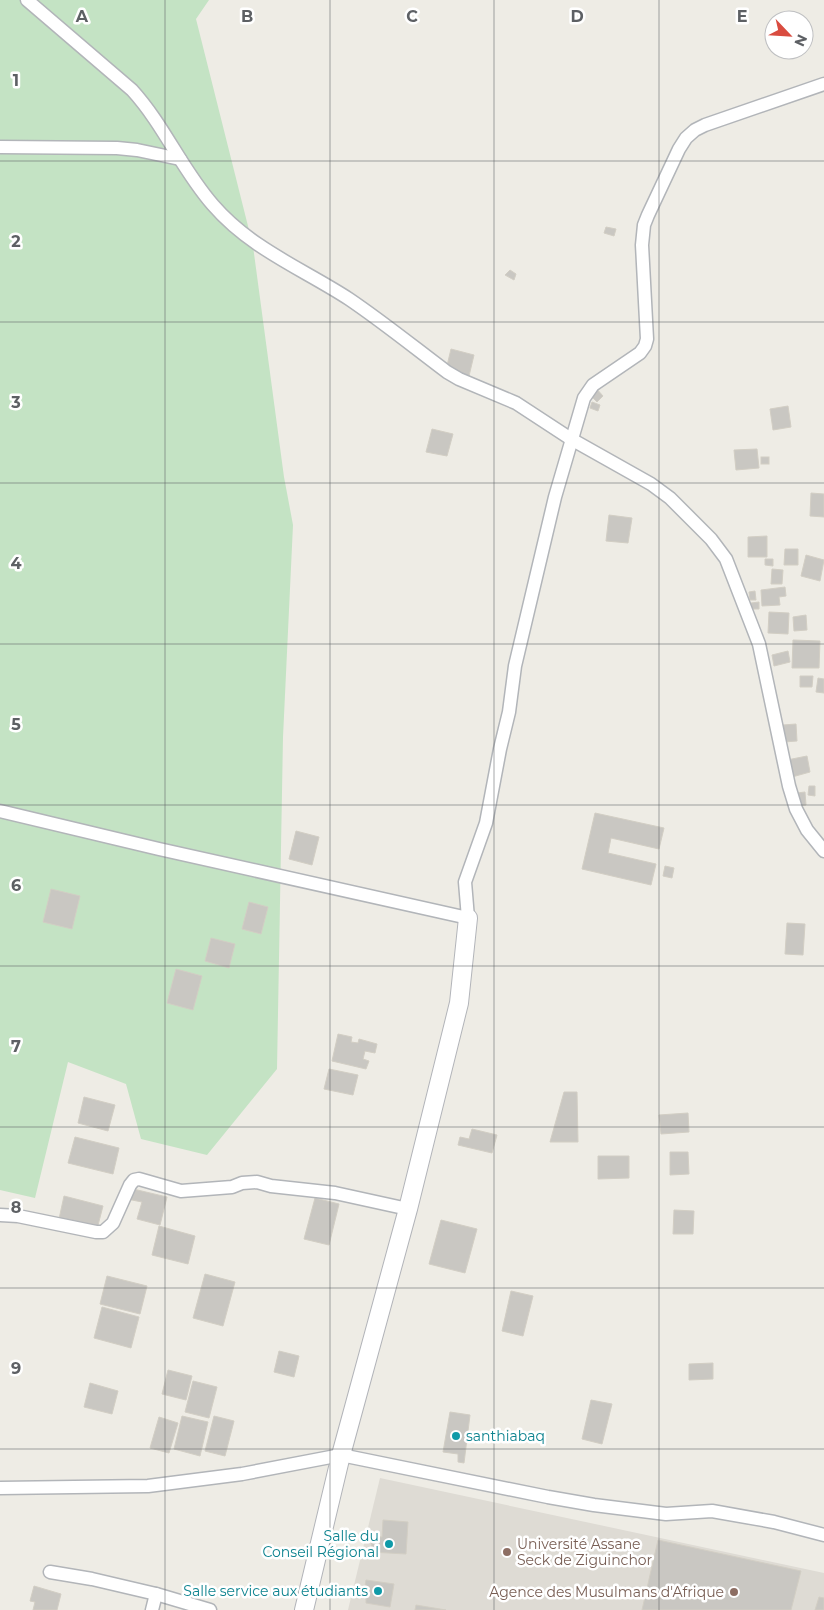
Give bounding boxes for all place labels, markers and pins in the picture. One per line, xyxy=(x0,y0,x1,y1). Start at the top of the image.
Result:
place label: santhiabaq xyxy=(466,1427,545,1445)
marker: santhiabaq xyxy=(450,1430,462,1442)
place label: Salle du Conseil Régional xyxy=(262,1527,379,1561)
place label: Université Assane Seck de Ziguinchor xyxy=(517,1535,653,1569)
marker: Salle du Conseil Régional xyxy=(383,1538,395,1550)
marker: Université Assane Seck de Ziguinchor xyxy=(501,1546,513,1558)
place label: Salle service aux étudiants xyxy=(183,1582,368,1600)
place label: Agence des Musulmans d'Afrique xyxy=(489,1583,724,1601)
marker: Salle service aux étudiants xyxy=(372,1585,384,1597)
marker: Agence des Musulmans d'Afrique xyxy=(728,1586,740,1598)

